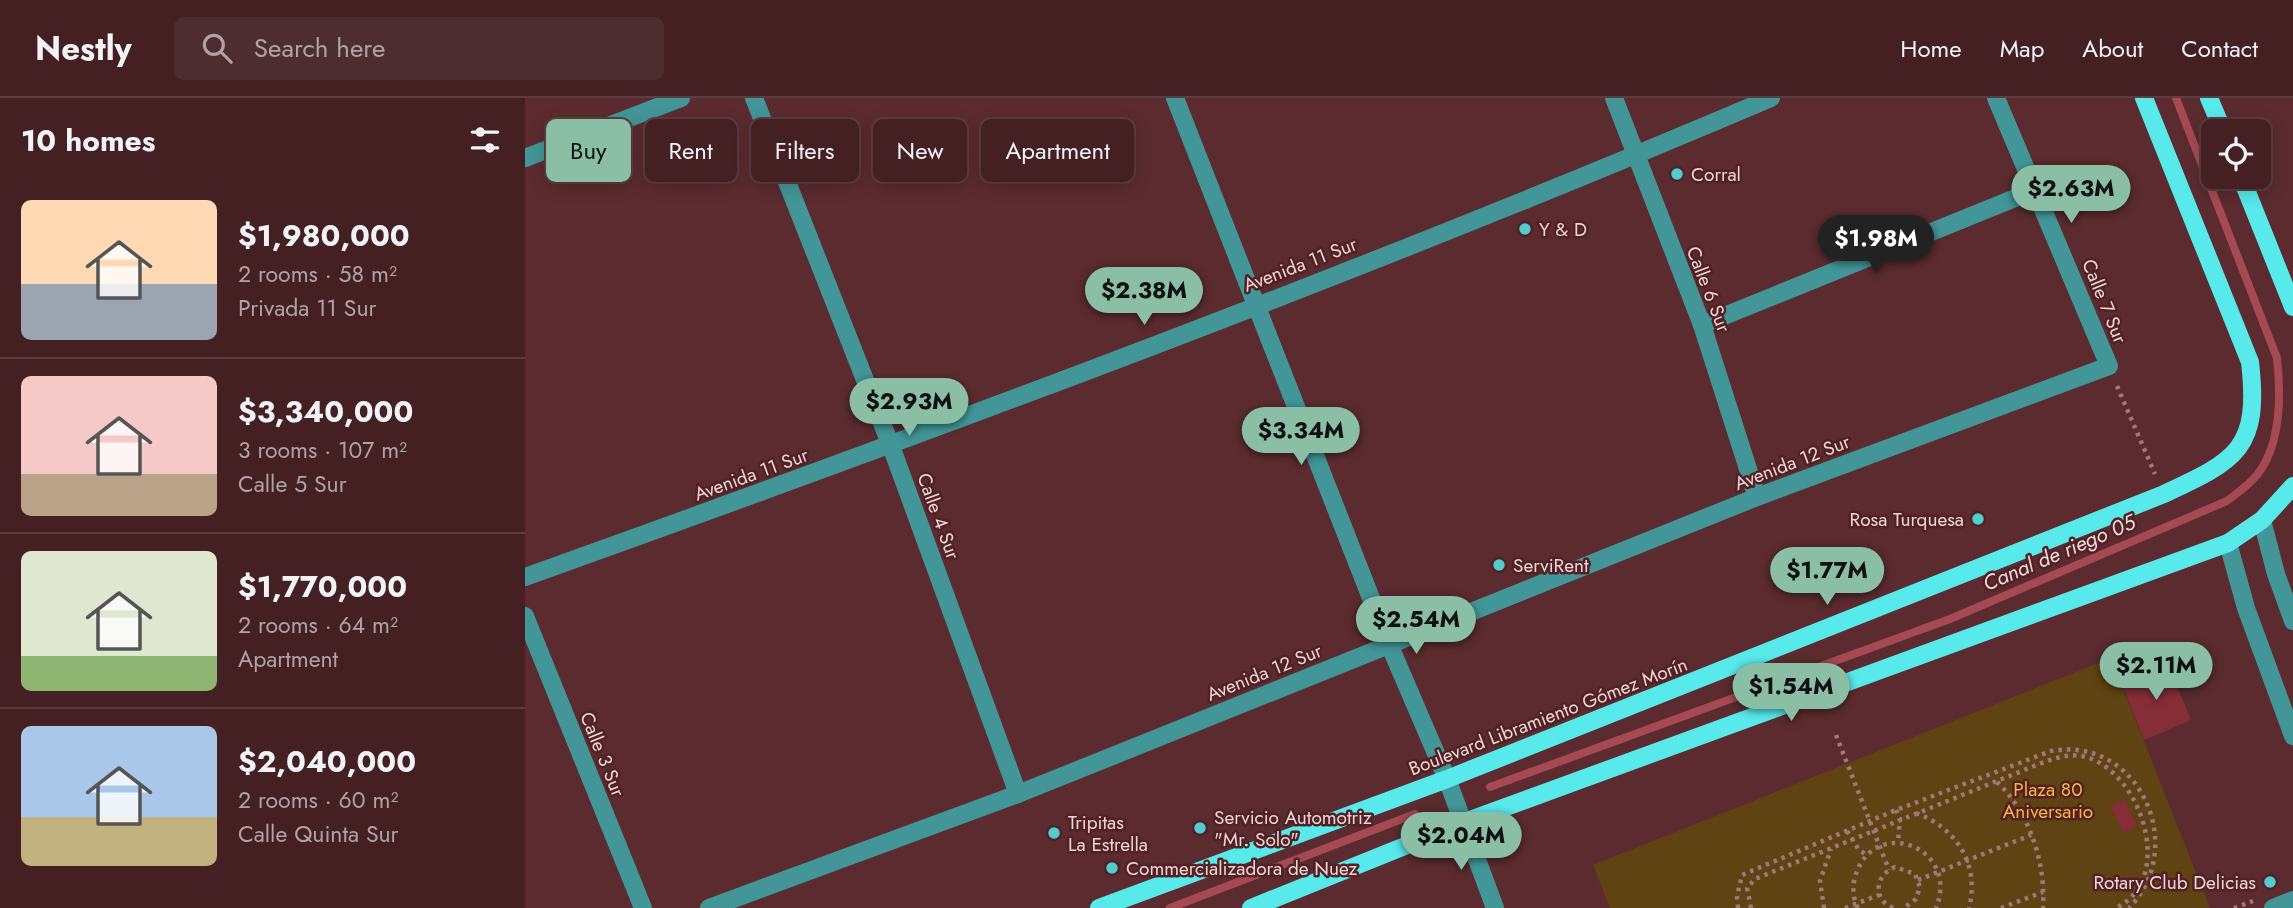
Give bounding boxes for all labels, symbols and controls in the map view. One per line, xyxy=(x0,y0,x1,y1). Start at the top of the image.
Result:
search box xyxy=(174,17,664,80)
text: Nestly xyxy=(35,25,132,72)
icon: search xyxy=(198,29,236,67)
text: Search here xyxy=(254,29,385,67)
text: Home xyxy=(1900,31,1962,66)
text: Map xyxy=(2000,31,2044,66)
text: About xyxy=(2082,31,2143,66)
text: Contact xyxy=(2181,31,2258,66)
text: 10 homes xyxy=(21,119,155,162)
chip: Buy xyxy=(546,119,631,182)
chip: Rent xyxy=(645,119,737,182)
chip: Filters xyxy=(751,119,859,182)
chip: New xyxy=(873,119,967,182)
chip: Apartment xyxy=(981,119,1134,182)
map controls xyxy=(2201,119,2271,189)
button: locate xyxy=(2201,119,2271,189)
icon: filters xyxy=(466,121,504,159)
place label: Corral xyxy=(1691,161,1741,188)
marker: Corral xyxy=(1669,166,1685,182)
pin: $2.63M xyxy=(2014,166,2128,225)
text: $2.63M xyxy=(2028,171,2114,205)
text: $1,980,000 xyxy=(238,214,410,257)
place label: Y & D xyxy=(1539,216,1587,243)
pin: $1.98M xyxy=(1819,216,1933,275)
marker: Y & D xyxy=(1517,221,1533,237)
text: $1.98M xyxy=(1834,221,1918,255)
icon: home xyxy=(77,228,161,312)
street label: Avenida 11 Sur xyxy=(1239,230,1361,299)
street label: Calle 6 Sur xyxy=(1680,242,1737,336)
street label: Calle 7 Sur xyxy=(2075,255,2134,348)
text: 2 rooms · 58 m² xyxy=(238,257,397,291)
pin: $2.38M xyxy=(1087,268,1201,327)
text: $2.38M xyxy=(1101,273,1187,307)
text: Privada 11 Sur xyxy=(238,291,376,325)
pin: $2.93M xyxy=(852,378,966,438)
text: $2.93M xyxy=(866,384,952,418)
text: $3,340,000 xyxy=(238,390,413,433)
icon: home xyxy=(77,404,161,488)
pin: $3.34M xyxy=(1244,408,1358,467)
text: $3.34M xyxy=(1258,413,1344,447)
street label: Avenida 12 Sur xyxy=(1730,428,1854,497)
text: 3 rooms · 107 m² xyxy=(238,433,407,467)
street label: Avenida 11 Sur xyxy=(690,441,812,508)
text: Calle 5 Sur xyxy=(238,467,347,501)
street label: Calle 4 Sur xyxy=(910,469,967,564)
place label: Rosa Turquesa xyxy=(1850,506,1964,533)
water label: Canal de riego 05 xyxy=(1978,507,2141,599)
marker: Rosa Turquesa xyxy=(1970,511,1986,527)
pin: $1.77M xyxy=(1770,547,1884,607)
place label: ServiRent xyxy=(1513,552,1589,579)
text: $1.77M xyxy=(1786,553,1868,587)
marker: ServiRent xyxy=(1491,557,1507,573)
text: $1,770,000 xyxy=(238,565,407,608)
icon: home xyxy=(77,579,161,663)
pin: $2.54M xyxy=(1359,596,1473,656)
text: $2.54M xyxy=(1372,602,1460,636)
text: 2 rooms · 64 m² xyxy=(238,608,398,642)
street label: Avenida 12 Sur xyxy=(1203,637,1326,708)
text: Apartment xyxy=(238,642,338,676)
pin: $2.11M xyxy=(2099,642,2213,702)
text: $2.11M xyxy=(2116,648,2196,682)
street label: Boulevard Libramiento Gómez Morín xyxy=(1405,651,1691,782)
pin: $1.54M xyxy=(1734,664,1848,723)
text: $1.54M xyxy=(1749,669,1833,703)
street label: Calle 3 Sur xyxy=(573,708,632,801)
text: $2,040,000 xyxy=(238,740,416,783)
icon: home xyxy=(77,754,161,838)
park label: Plaza 80 Aniversario xyxy=(2003,776,2093,825)
text: 2 rooms · 60 m² xyxy=(238,783,398,817)
place label: Servicio Automotriz "Mr. Solo" xyxy=(1214,804,1372,853)
place label: Tripitas La Estrella xyxy=(1068,809,1148,858)
pin: $2.04M xyxy=(1404,812,1518,872)
text: Calle Quinta Sur xyxy=(238,817,399,851)
text: $2.04M xyxy=(1417,818,1505,852)
marker: Servicio Automotriz "Mr. Solo" xyxy=(1192,820,1208,836)
marker: Tripitas La Estrella xyxy=(1046,825,1062,841)
place label: Commercializadora de Nuez xyxy=(1126,855,1357,882)
marker: Commercializadora de Nuez xyxy=(1104,860,1120,876)
place label: Rotary Club Delicias xyxy=(2093,869,2256,896)
marker: Rotary Club Delicias xyxy=(2262,874,2278,890)

